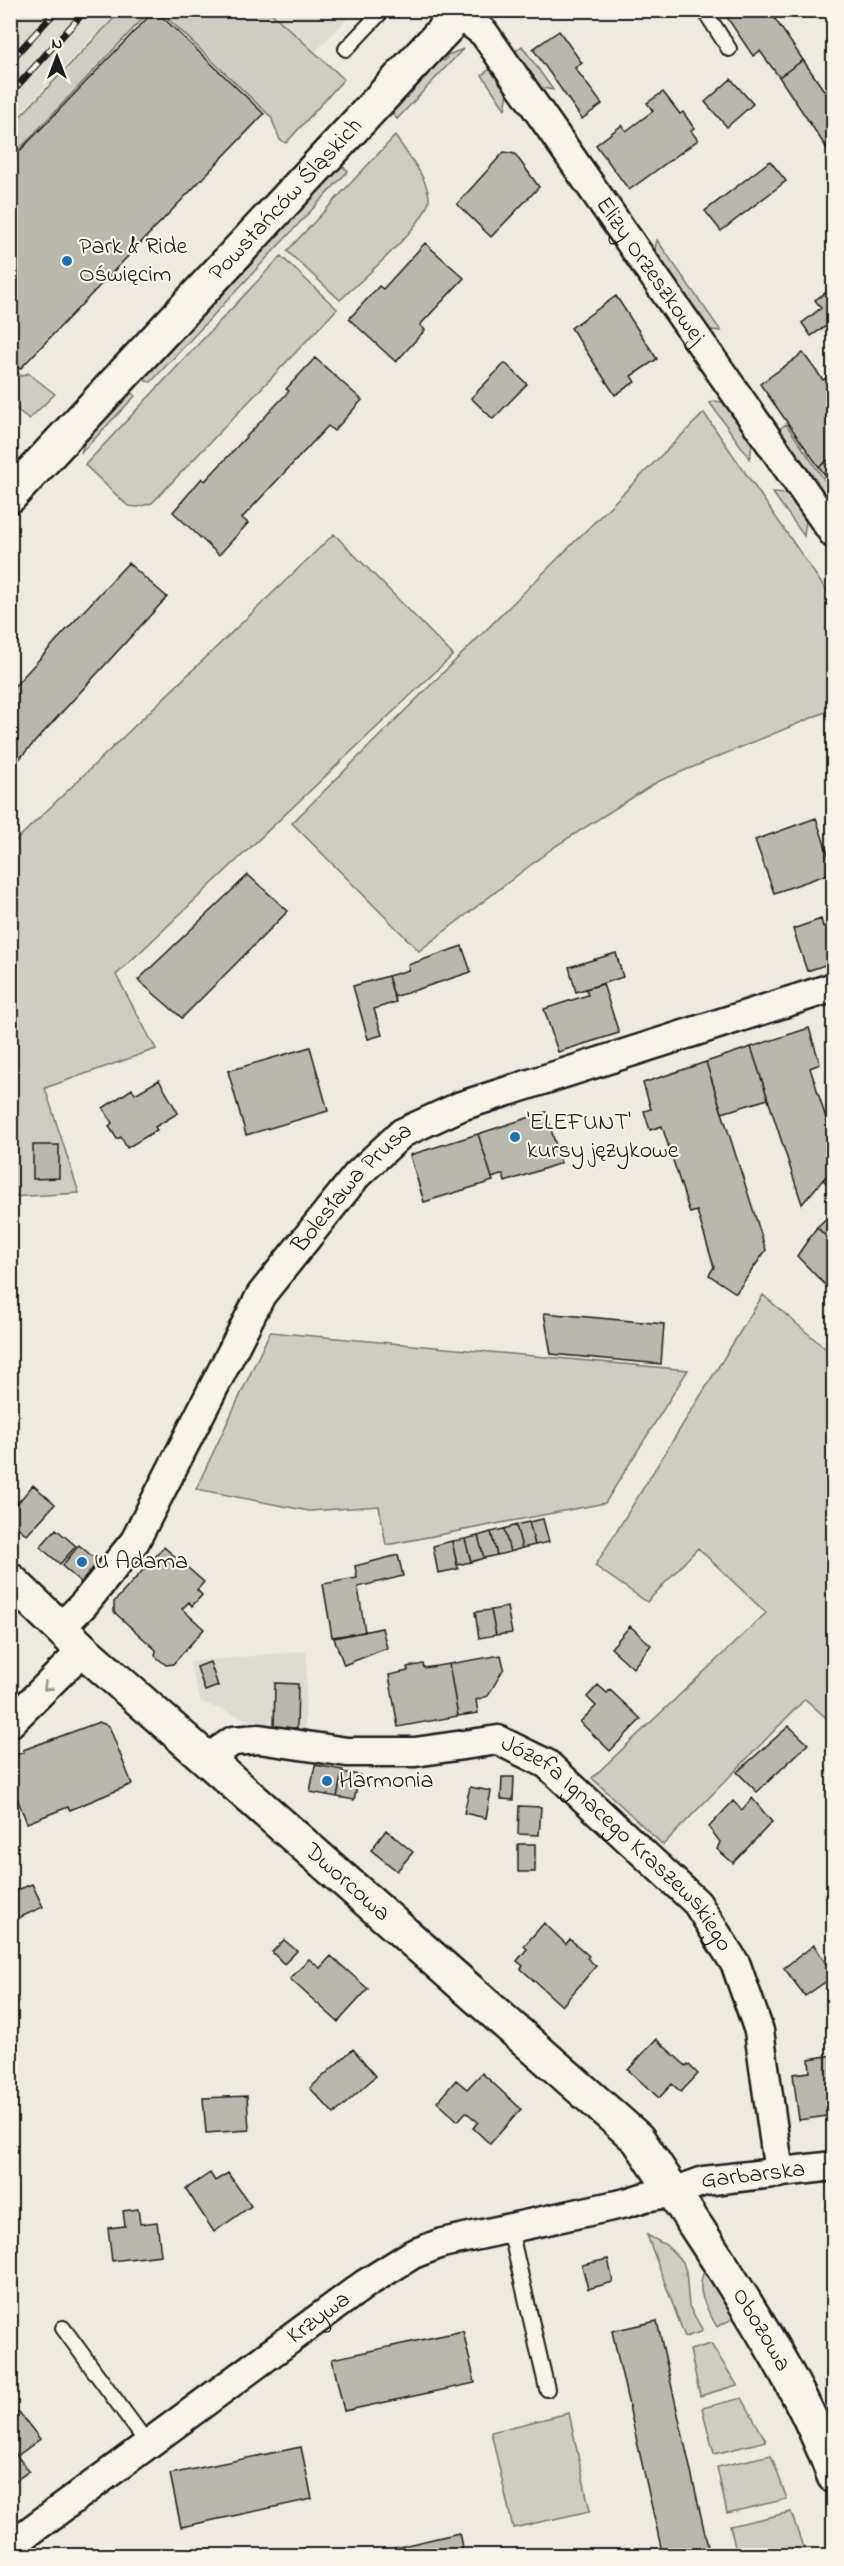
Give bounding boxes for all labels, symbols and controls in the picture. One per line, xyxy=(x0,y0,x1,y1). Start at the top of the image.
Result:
north arrow xyxy=(27,27,87,87)
text: N xyxy=(52,32,63,56)
street label: Powstańców Śląskich xyxy=(201,110,371,289)
street label: Elizy Orzeszkowej xyxy=(586,190,715,353)
place label: Park & Ride Oświęcim xyxy=(79,230,187,293)
marker: Park & Ride Oświęcim xyxy=(60,254,74,268)
place label: 'ELEFUNT' kursy językowe xyxy=(527,1106,679,1170)
street label: Bolesława Prusa xyxy=(283,1113,418,1262)
marker: 'ELEFUNT' kursy językowe xyxy=(508,1130,522,1144)
place label: U Adama xyxy=(94,1545,188,1580)
marker: U Adama xyxy=(75,1555,89,1569)
one-way arrow xyxy=(43,1680,54,1690)
street label: Józefa Ignacego Kraszewskiego xyxy=(495,1726,741,1959)
place label: Harmonia xyxy=(339,1764,434,1799)
marker: Harmonia xyxy=(320,1774,334,1788)
street label: Dworcowa xyxy=(295,1834,398,1930)
street label: Garbarska xyxy=(699,2152,807,2199)
street label: Obozowa xyxy=(723,2281,800,2378)
street label: Krzywa xyxy=(280,2283,358,2353)

